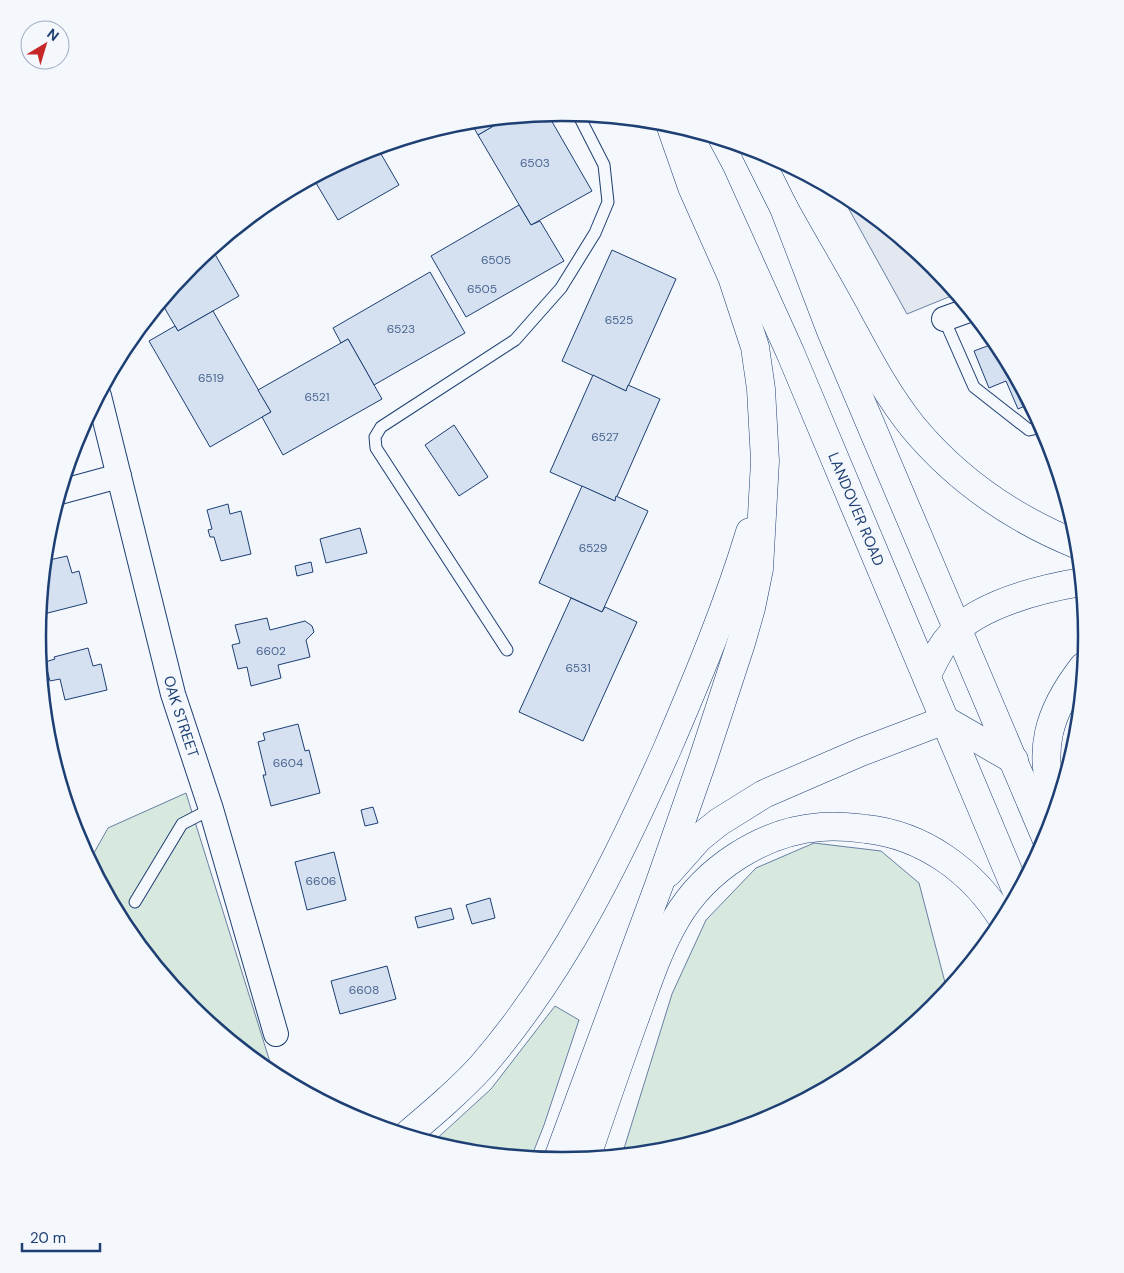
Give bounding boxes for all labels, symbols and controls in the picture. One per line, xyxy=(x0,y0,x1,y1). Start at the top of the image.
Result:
north arrow xyxy=(20,20,70,70)
text: N xyxy=(43,25,63,45)
house number: 6503 xyxy=(520,155,550,171)
house number: 6505 xyxy=(481,252,511,268)
house number: 6505 xyxy=(467,281,497,297)
house number: 6525 xyxy=(605,312,633,328)
house number: 6523 xyxy=(387,321,415,337)
house number: 6519 xyxy=(198,370,224,386)
house number: 6521 xyxy=(304,389,330,405)
house number: 6527 xyxy=(591,429,619,445)
street label: LANDOVER ROAD xyxy=(823,449,889,569)
house number: 6529 xyxy=(579,540,607,556)
house number: 6602 xyxy=(256,643,286,659)
house number: 6531 xyxy=(565,660,591,676)
street label: OAK STREET xyxy=(159,674,203,760)
house number: 6604 xyxy=(273,755,303,771)
house number: 6606 xyxy=(306,873,336,889)
house number: 6608 xyxy=(349,982,379,998)
scale bar xyxy=(22,1220,100,1252)
text: 20 m xyxy=(30,1228,66,1248)

